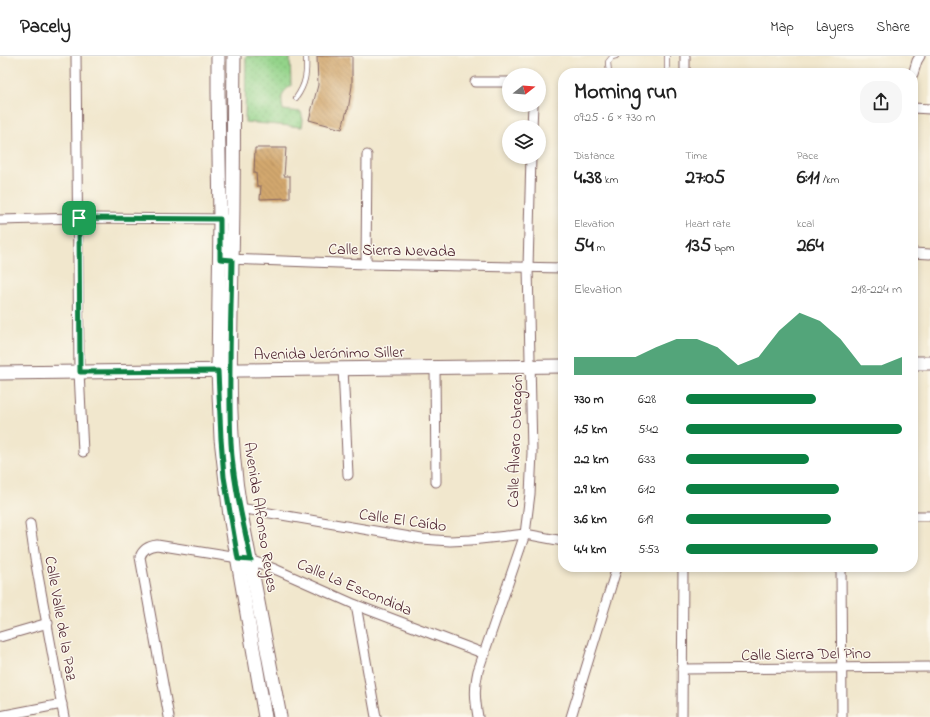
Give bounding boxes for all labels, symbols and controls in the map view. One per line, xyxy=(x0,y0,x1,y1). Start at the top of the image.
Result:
text: Pacely xyxy=(20,14,71,41)
text: Map xyxy=(770,17,794,38)
text: Layers xyxy=(816,17,854,38)
text: Share xyxy=(876,17,910,38)
north arrow xyxy=(502,68,546,112)
map controls xyxy=(502,68,546,164)
text: Morning run xyxy=(574,77,677,109)
button: share xyxy=(860,81,902,123)
text: 09:25 · 6 × 730 m xyxy=(574,108,655,127)
button: layers xyxy=(502,120,546,164)
text: Distance xyxy=(574,148,615,164)
text: Time xyxy=(685,148,707,164)
text: Pace xyxy=(797,148,818,164)
text: 4.38 xyxy=(574,164,602,193)
text: 27:05 xyxy=(685,164,725,193)
text: 6:11 xyxy=(797,164,820,193)
text: km xyxy=(602,172,618,188)
text: /km xyxy=(820,172,839,188)
pin xyxy=(62,201,96,235)
icon: arrive xyxy=(68,207,90,229)
text: Elevation xyxy=(574,216,614,232)
text: Heart rate xyxy=(685,216,730,232)
text: kcal xyxy=(797,216,814,232)
text: 54 xyxy=(574,232,594,261)
text: 135 xyxy=(685,232,711,261)
text: 264 xyxy=(797,232,824,261)
street label: Calle Sierra Nevada xyxy=(328,238,456,264)
text: m xyxy=(594,240,605,256)
text: bpm xyxy=(711,240,734,256)
text: Elevation xyxy=(574,280,622,299)
text: 218–224 m xyxy=(851,280,902,299)
street label: Avenida Jerónimo Siller xyxy=(254,341,405,367)
street label: Calle Álvaro Obregón xyxy=(502,374,530,508)
text: 730 m xyxy=(574,390,604,409)
text: 6:28 xyxy=(638,390,656,409)
text: 1.5 km xyxy=(574,420,607,439)
text: 5:42 xyxy=(638,420,658,439)
street label: Avenida Alfonso Reyes xyxy=(236,440,284,594)
text: 2.2 km xyxy=(574,450,609,469)
text: 6:33 xyxy=(638,450,656,469)
text: 2.9 km xyxy=(574,480,606,499)
text: 6:12 xyxy=(638,480,655,499)
street label: Calle El Caído xyxy=(357,503,448,539)
text: 3.6 km xyxy=(574,510,607,529)
text: 6:19 xyxy=(638,510,653,529)
text: 4.4 km xyxy=(574,540,606,559)
text: 5:53 xyxy=(638,540,659,559)
street label: Calle La Escondida xyxy=(293,553,416,623)
street label: Calle Valle de la Paz xyxy=(37,554,83,683)
street label: Calle Sierra Del Pino xyxy=(741,642,871,668)

